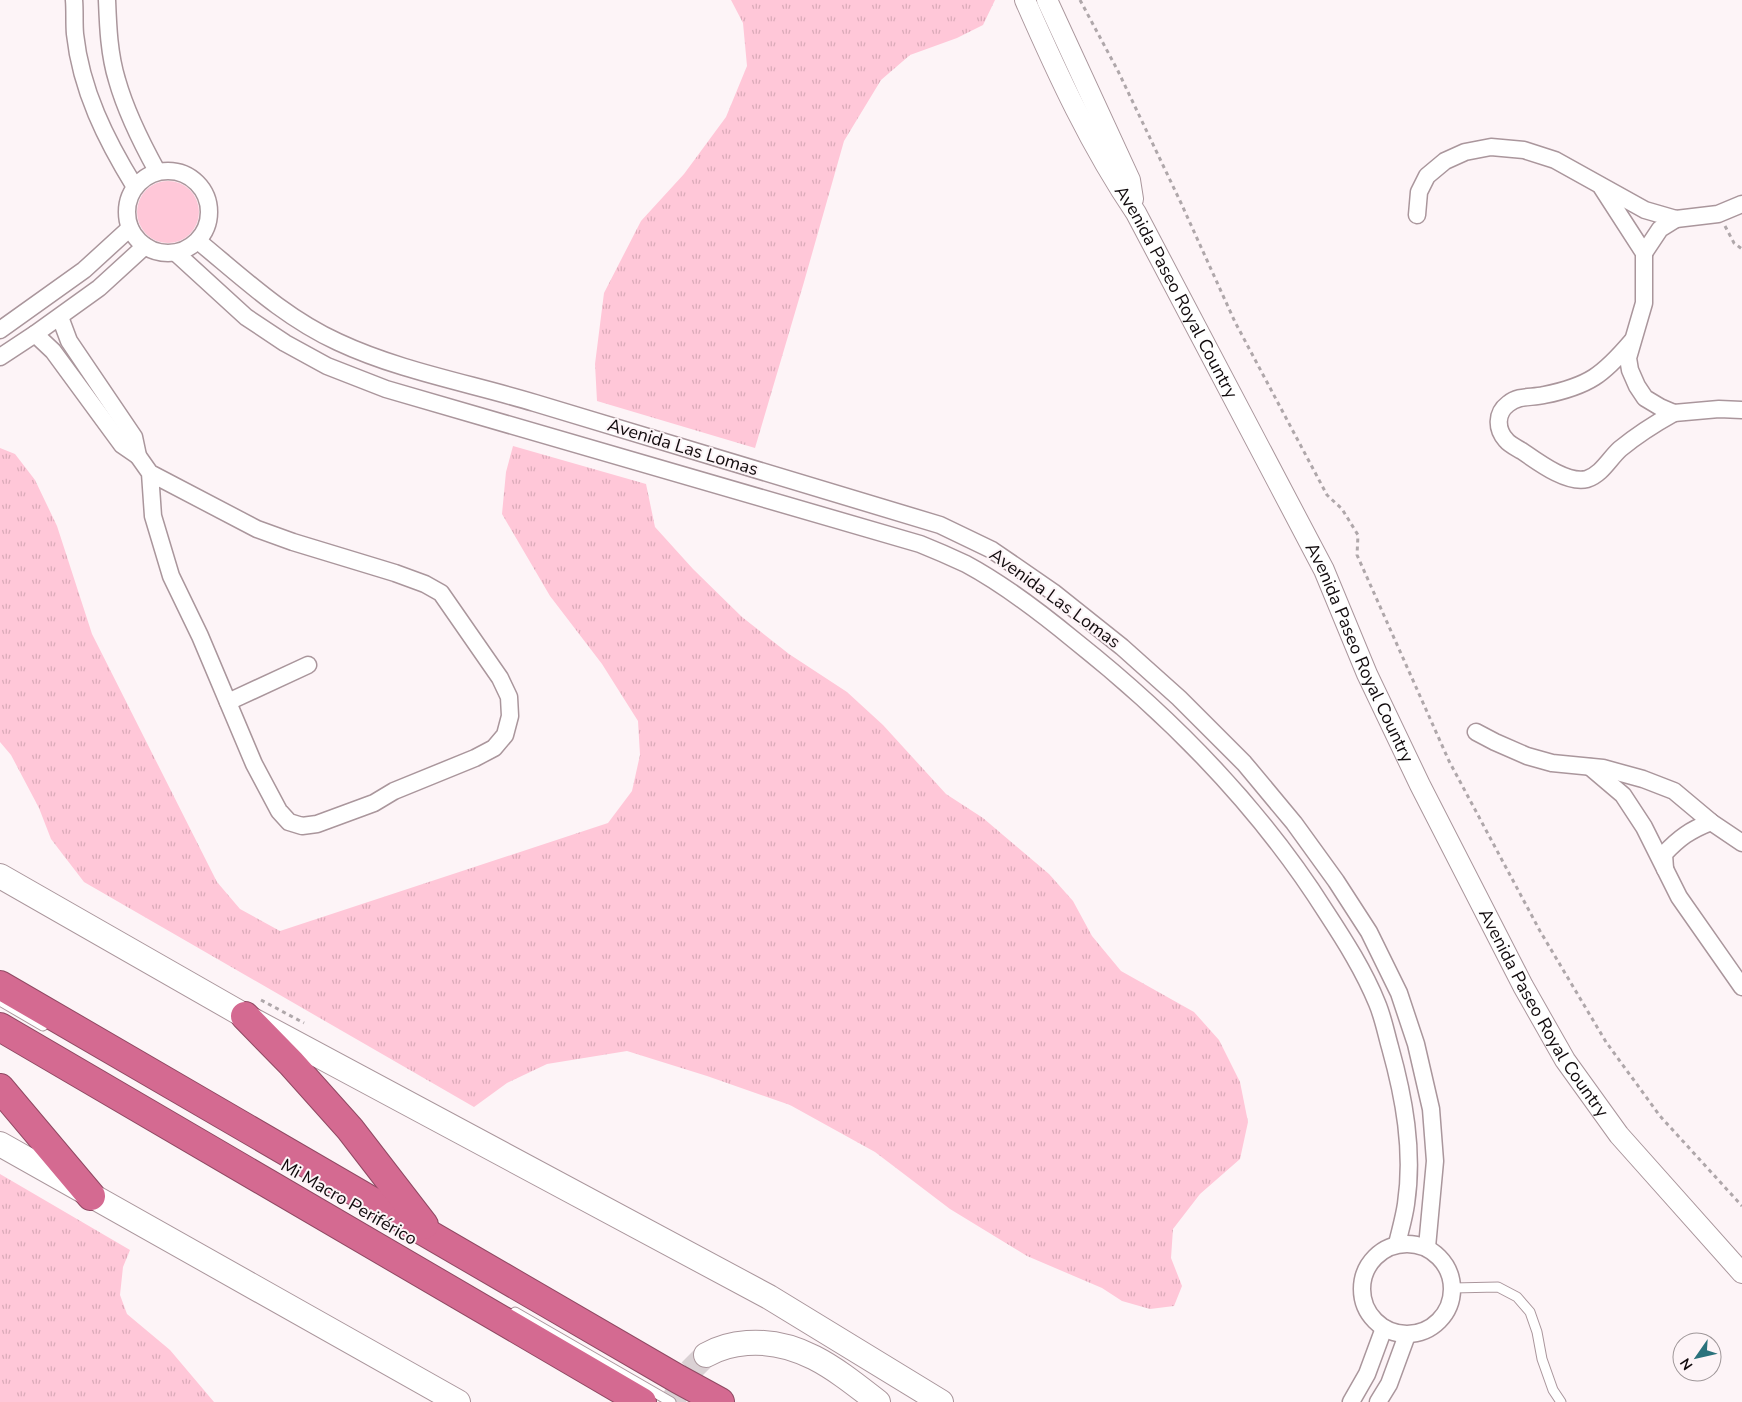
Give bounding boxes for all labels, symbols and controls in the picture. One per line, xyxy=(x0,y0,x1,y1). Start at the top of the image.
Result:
street label: Avenida Paseo Royal Country xyxy=(1109,181,1244,403)
street label: Avenida Las Lomas xyxy=(605,413,761,481)
street label: Avenida Paseo Royal Country xyxy=(1300,538,1420,767)
street label: Avenida Las Lomas xyxy=(985,542,1125,654)
street label: Avenida Paseo Royal Country xyxy=(1473,904,1615,1123)
street label: Mi Macro Periférico xyxy=(276,1153,422,1251)
north arrow xyxy=(1672,1332,1722,1382)
text: N xyxy=(1676,1354,1697,1374)

